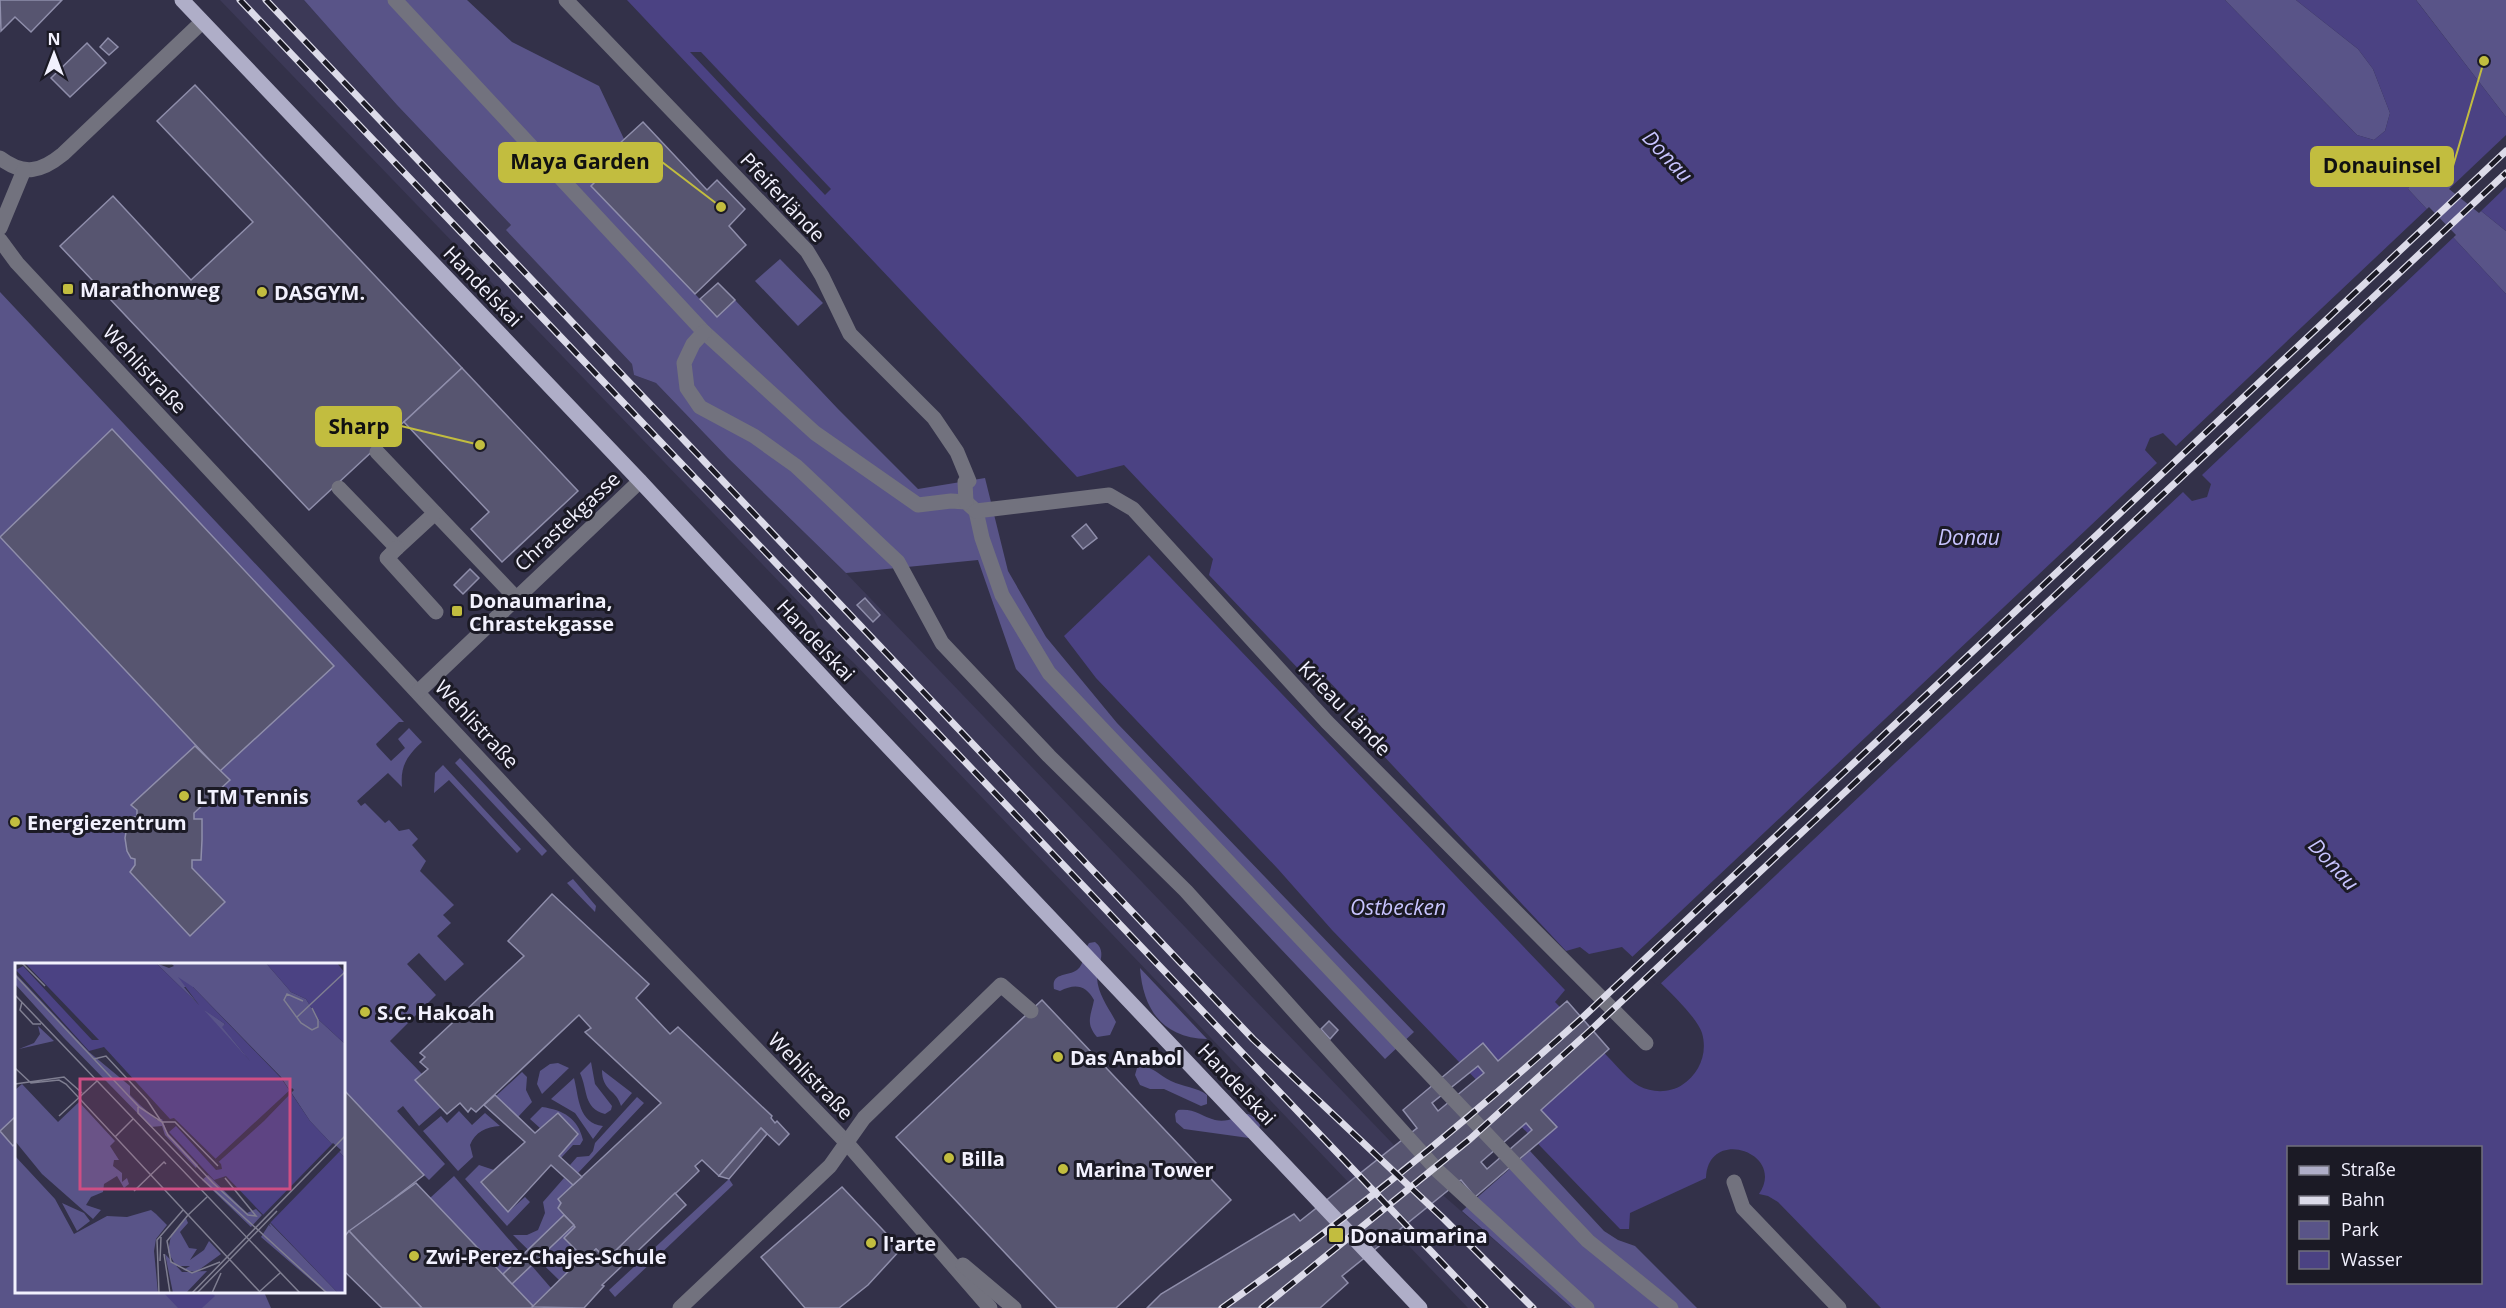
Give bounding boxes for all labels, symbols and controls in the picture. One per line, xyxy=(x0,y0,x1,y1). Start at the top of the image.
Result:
north arrow xyxy=(24,24,84,84)
text: N xyxy=(47,28,61,50)
water label: Donau xyxy=(1637,124,1699,188)
callout: Maya Garden xyxy=(499,143,662,182)
street label: Pfeiferlände xyxy=(735,146,831,248)
text: Maya Garden xyxy=(510,147,650,175)
callout: Donauinsel xyxy=(2311,147,2453,186)
text: Donauinsel xyxy=(2323,151,2441,179)
street label: Handelskai xyxy=(438,240,528,332)
place label: Marathonweg xyxy=(80,276,220,303)
place label: DASGYM. xyxy=(274,279,365,306)
marker: Marathonweg xyxy=(61,282,75,296)
marker: DASGYM. xyxy=(255,285,269,299)
street label: Wehlistraße xyxy=(97,319,193,419)
callout: Sharp xyxy=(316,407,401,446)
text: Sharp xyxy=(329,412,389,440)
street label: Chrastekgasse xyxy=(508,465,626,577)
water label: Donau xyxy=(1938,523,2000,551)
place label: Donaumarina, Chrastekgasse xyxy=(469,587,614,637)
street label: Handelskai xyxy=(771,593,861,687)
marker: Donaumarina, Chrastekgasse xyxy=(450,604,464,618)
street label: Krieau Lände xyxy=(1293,655,1397,761)
street label: Wehlistraße xyxy=(429,674,525,774)
place label: LTM Tennis xyxy=(196,783,309,810)
marker: LTM Tennis xyxy=(177,789,191,803)
place label: Energiezentrum xyxy=(27,809,187,836)
marker: Energiezentrum xyxy=(8,815,22,829)
water label: Donau xyxy=(2303,832,2365,896)
water label: Ostbecken xyxy=(1350,893,1446,921)
inset map xyxy=(15,963,345,1293)
place label: S.C. Hakoah xyxy=(377,999,495,1026)
marker: S.C. Hakoah xyxy=(358,1005,372,1019)
street label: Wehlistraße xyxy=(762,1026,860,1126)
street label: Handelskai xyxy=(1192,1037,1282,1131)
place label: Das Anabol xyxy=(1070,1044,1182,1071)
marker: Das Anabol xyxy=(1051,1050,1065,1064)
place label: Billa xyxy=(961,1145,1005,1172)
legend xyxy=(2287,1146,2482,1284)
marker: Billa xyxy=(942,1151,956,1165)
place label: Marina Tower xyxy=(1075,1156,1214,1183)
text: Straße xyxy=(2341,1157,2396,1181)
marker: Marina Tower xyxy=(1056,1162,1070,1176)
text: Bahn xyxy=(2341,1187,2385,1211)
text: Park xyxy=(2341,1217,2379,1241)
place label: Donaumarina xyxy=(1350,1222,1488,1249)
marker: Donaumarina xyxy=(1327,1226,1345,1244)
place label: l'arte xyxy=(883,1230,936,1257)
marker: l'arte xyxy=(864,1236,878,1250)
place label: Zwi-Perez-Chajes-Schule xyxy=(426,1243,666,1270)
text: Wasser xyxy=(2341,1247,2403,1271)
marker: Zwi-Perez-Chajes-Schule xyxy=(407,1249,421,1263)

